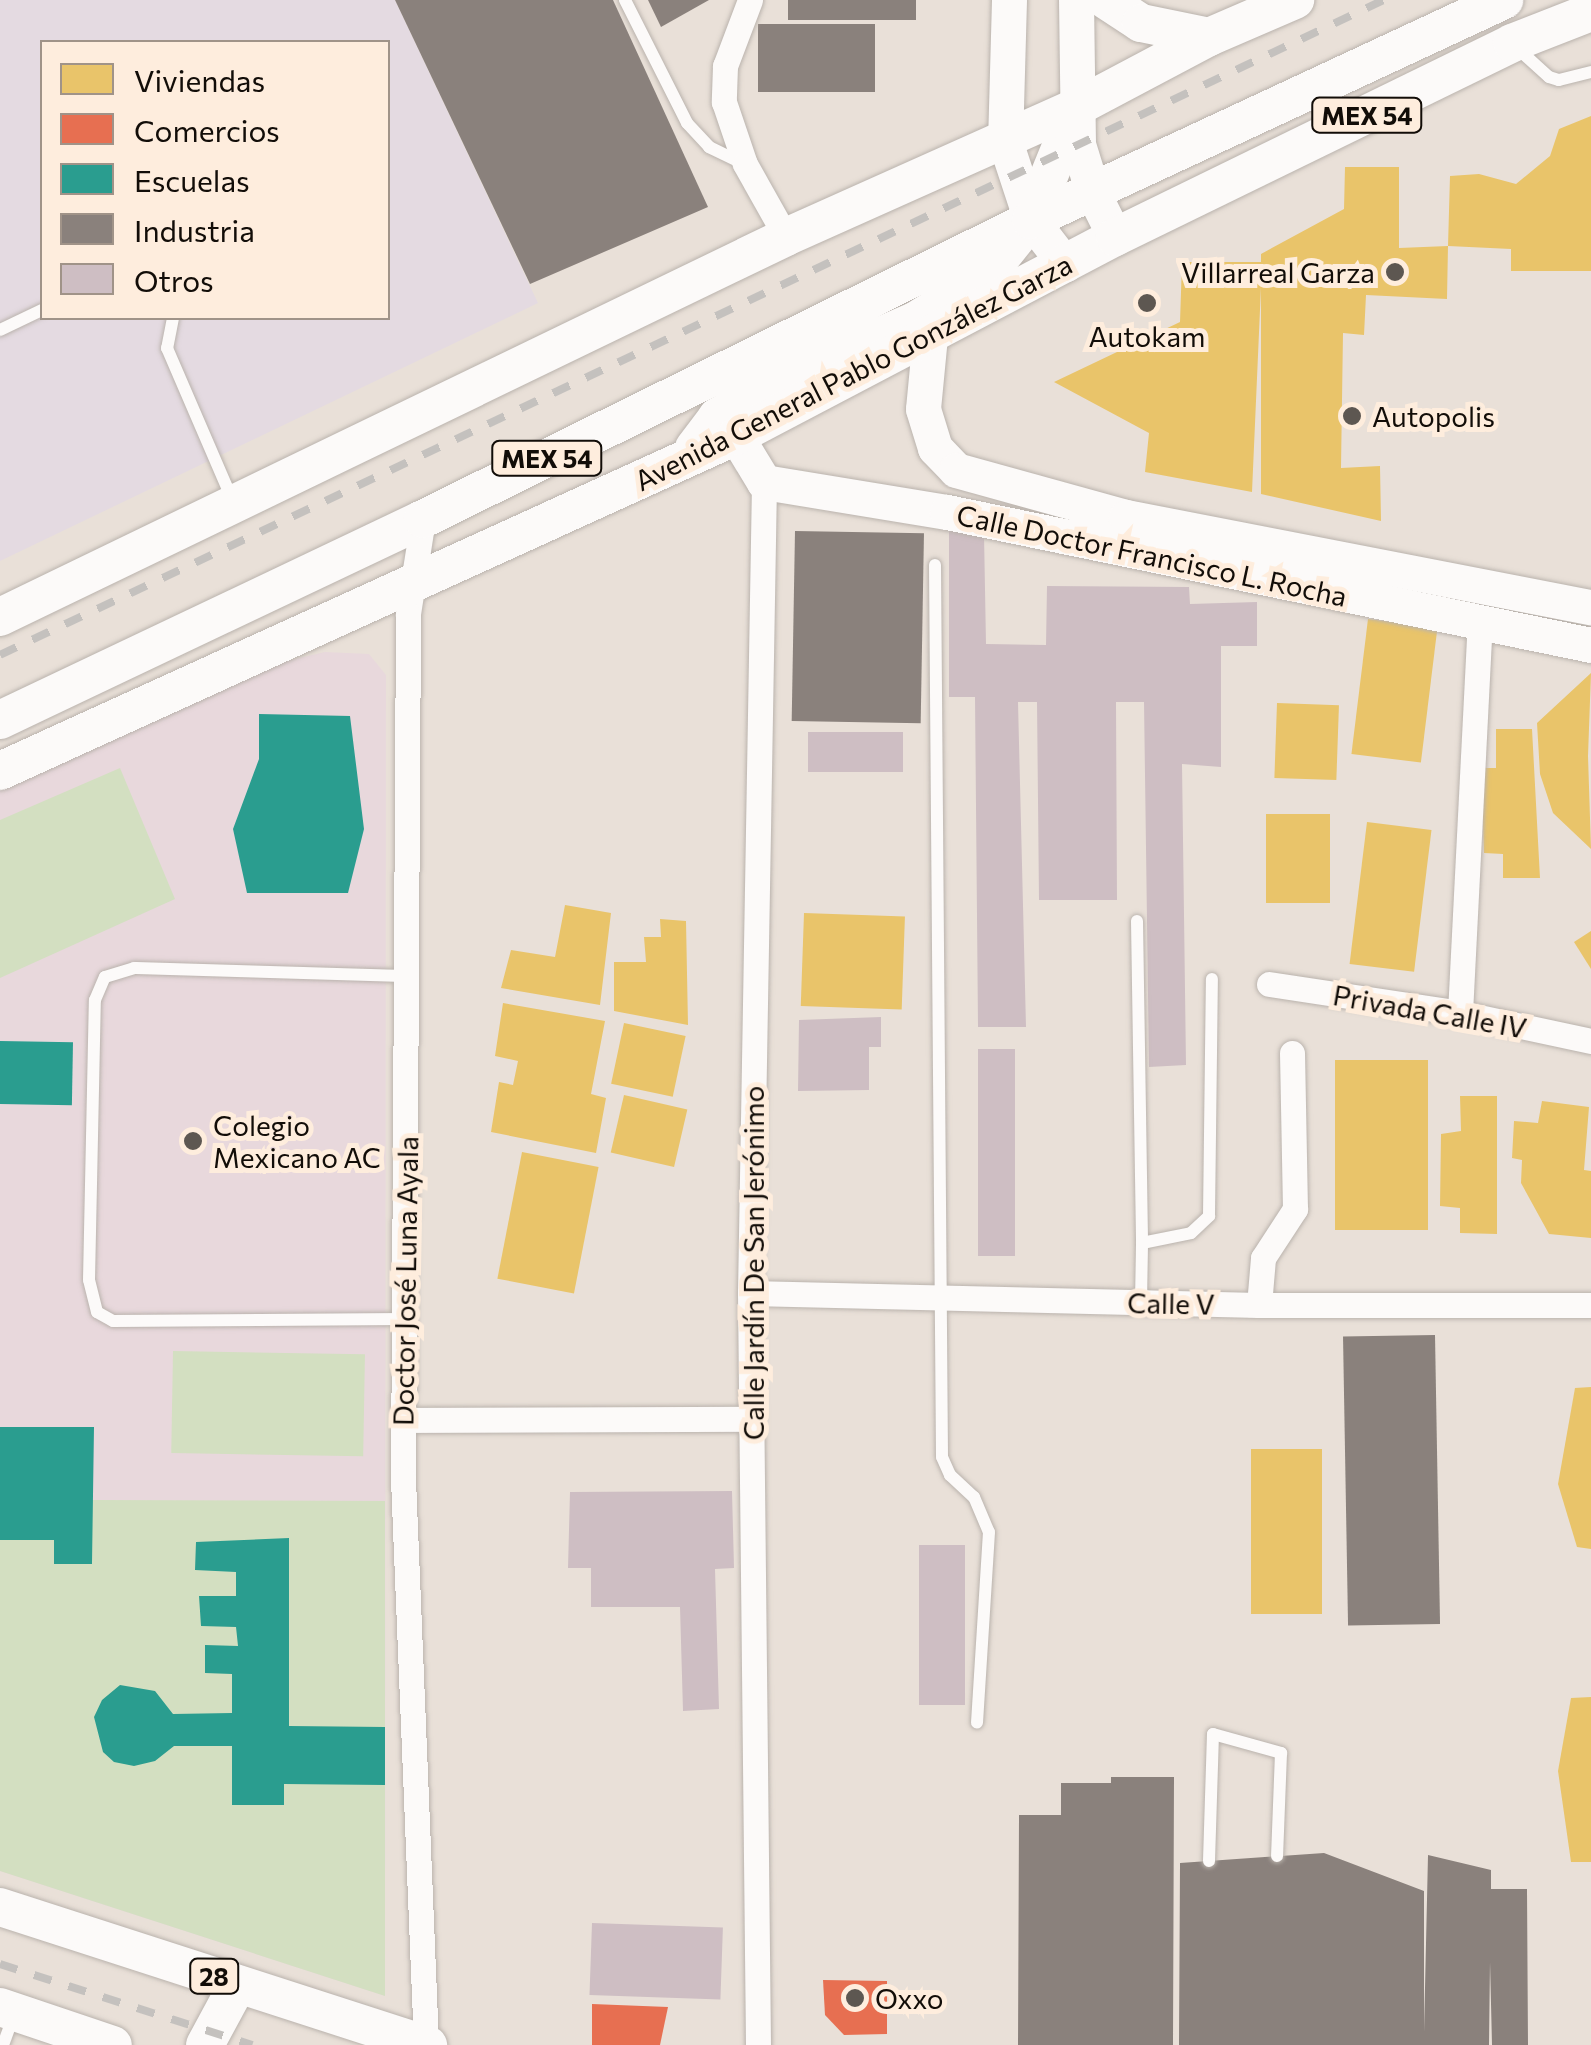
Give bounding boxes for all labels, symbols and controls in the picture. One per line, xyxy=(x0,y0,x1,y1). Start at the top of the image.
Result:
legend xyxy=(40,40,390,320)
text: Viviendas xyxy=(134,61,265,98)
road number: MEX 54 xyxy=(1310,95,1424,135)
text: Comercios xyxy=(134,111,280,148)
text: Escuelas xyxy=(134,161,250,198)
text: Industria xyxy=(134,211,255,248)
street label: Avenida General Pablo González Garza xyxy=(629,247,1077,497)
place label: Villarreal Garza xyxy=(1181,255,1375,289)
text: Otros xyxy=(134,261,214,298)
marker: Villarreal Garza xyxy=(1384,261,1406,283)
marker: Autokam xyxy=(1136,292,1158,314)
place label: Autokam xyxy=(1089,319,1205,353)
place label: Autopolis xyxy=(1372,399,1495,433)
marker: Autopolis xyxy=(1341,405,1363,427)
road number: MEX 54 xyxy=(490,438,604,478)
street label: Calle Doctor Francisco L. Rocha xyxy=(954,497,1350,613)
street label: Privada Calle IV xyxy=(1331,977,1529,1045)
street label: Calle Jardín De San Jerónimo xyxy=(736,1086,770,1440)
place label: Colegio Mexicano AC xyxy=(213,1108,381,1174)
marker: Colegio Mexicano AC xyxy=(182,1130,204,1152)
street label: Doctor José Luna Ayala xyxy=(386,1136,424,1426)
street label: Calle V xyxy=(1127,1285,1215,1321)
road number: 28 xyxy=(189,1956,239,1996)
place label: Oxxo xyxy=(875,1981,943,2015)
marker: Oxxo xyxy=(844,1987,866,2009)

